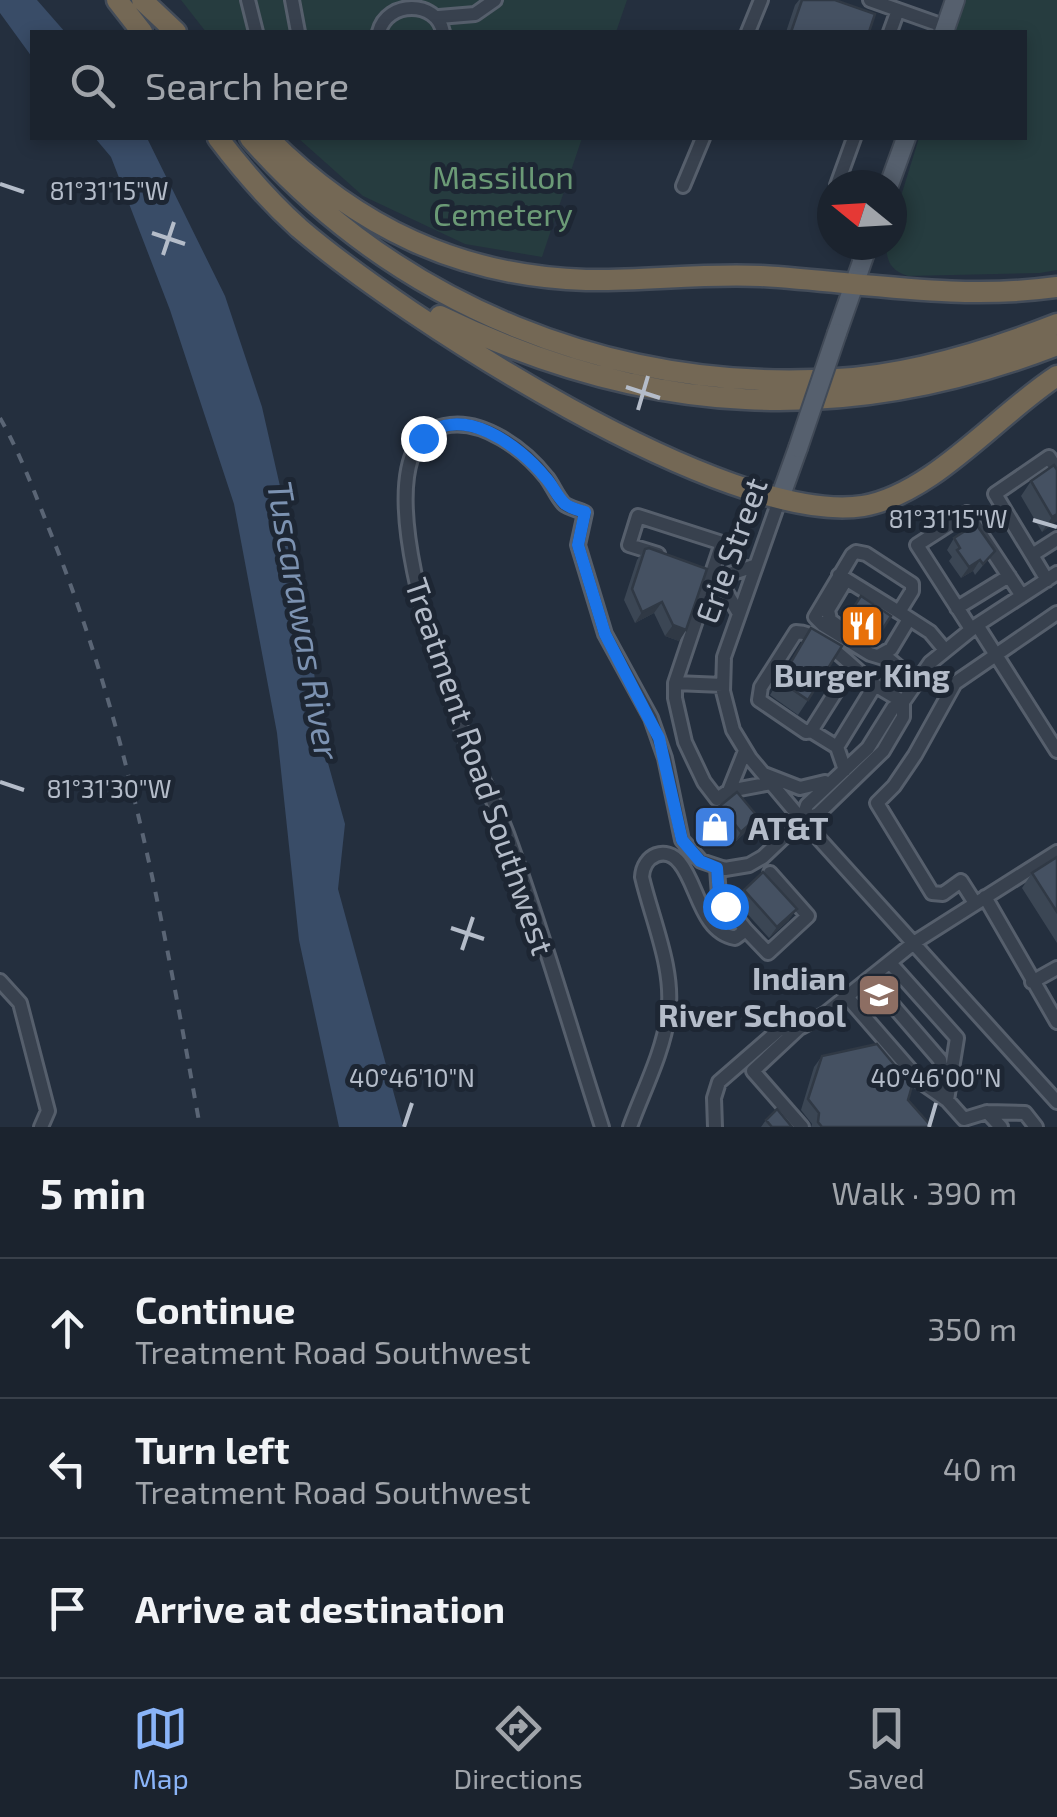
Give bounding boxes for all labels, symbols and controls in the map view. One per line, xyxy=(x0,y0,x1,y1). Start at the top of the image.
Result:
search box xyxy=(30,30,1027,140)
icon: search xyxy=(65,58,120,113)
text: Search here xyxy=(145,62,349,108)
park label: Massillon Cemetery xyxy=(432,157,574,232)
north arrow xyxy=(817,170,907,260)
text: 81°31'15"W xyxy=(49,175,169,205)
route end xyxy=(401,416,447,462)
street label: Erie Street xyxy=(686,472,774,628)
water label: Tuscarawas River xyxy=(260,477,350,764)
text: 81°31'15"W xyxy=(888,503,1008,533)
street label: Treatment Road Southwest xyxy=(399,573,563,959)
restaurant icon: Burger King xyxy=(839,603,885,649)
place label: Burger King xyxy=(774,655,951,693)
text: 81°31'30"W xyxy=(47,773,171,803)
shop icon: AT&T xyxy=(692,804,738,850)
place label: AT&T xyxy=(748,808,828,846)
route start xyxy=(703,884,749,930)
place label: Indian River School xyxy=(658,958,847,1033)
school or university icon: Indian River School xyxy=(856,972,902,1018)
text: 40°46'10"N xyxy=(349,1062,475,1092)
text: 40°46'00"N xyxy=(870,1062,1002,1092)
text: 5 min xyxy=(40,1167,146,1217)
text: Walk · 390 m xyxy=(832,1173,1017,1211)
text: Continue xyxy=(135,1286,295,1332)
icon: ahead xyxy=(40,1301,95,1356)
text: 350 m xyxy=(928,1309,1017,1347)
text: Treatment Road Southwest xyxy=(135,1332,531,1370)
text: Turn left xyxy=(135,1426,290,1472)
icon: left xyxy=(40,1441,95,1496)
text: 40 m xyxy=(943,1449,1017,1487)
text: Treatment Road Southwest xyxy=(135,1472,531,1510)
icon: arrive xyxy=(40,1581,95,1636)
text: Arrive at destination xyxy=(135,1585,505,1631)
tab: Map xyxy=(132,1701,189,1795)
tab: Directions xyxy=(454,1701,583,1795)
tab: Saved xyxy=(848,1701,925,1795)

